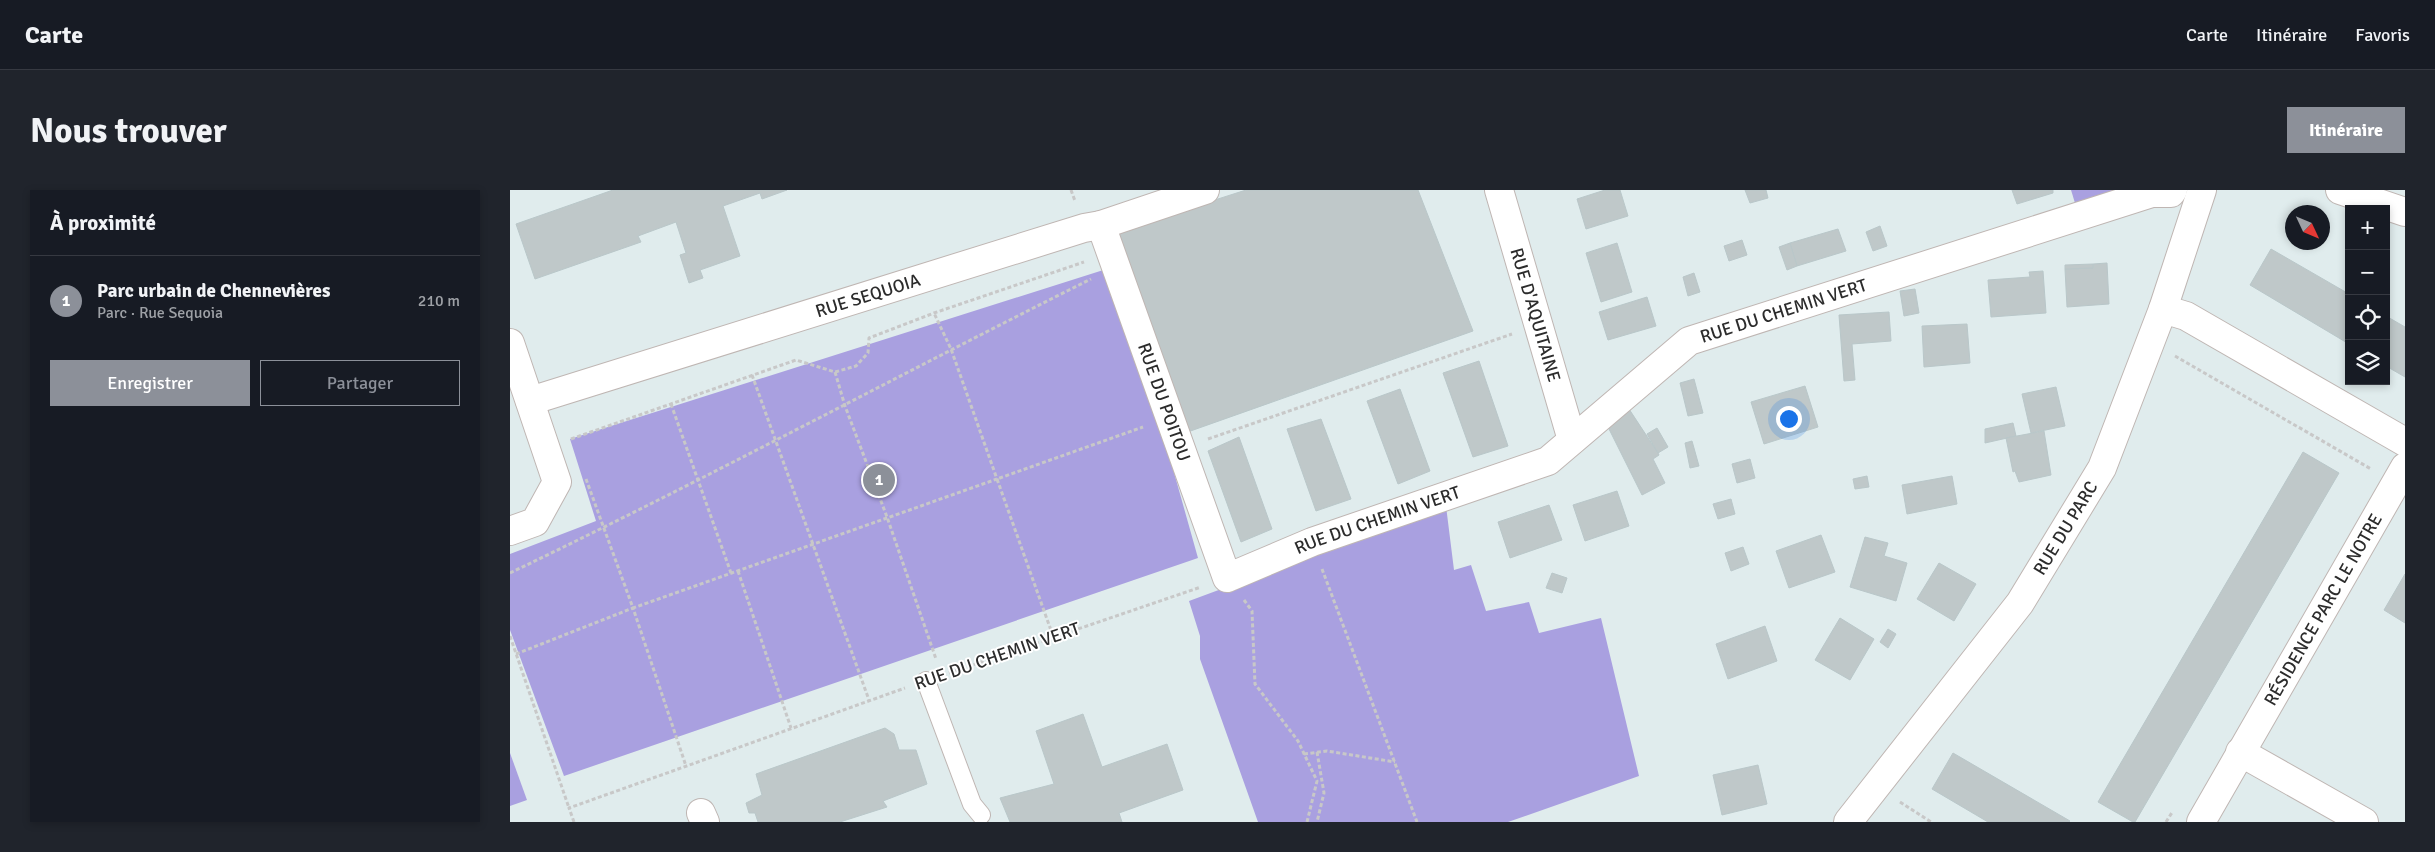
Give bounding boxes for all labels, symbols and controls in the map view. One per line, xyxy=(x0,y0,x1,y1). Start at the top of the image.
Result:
text: Carte xyxy=(25,20,83,50)
text: Carte xyxy=(2186,24,2228,46)
text: Itinéraire xyxy=(2256,24,2327,46)
text: Favoris xyxy=(2355,24,2410,46)
button: Itinéraire xyxy=(2287,107,2405,153)
text: Nous trouver xyxy=(30,109,227,152)
north arrow xyxy=(2285,205,2330,250)
map controls xyxy=(2345,205,2390,385)
button: + xyxy=(2345,205,2390,250)
text: À proximité xyxy=(50,210,156,236)
street label: RUE D'AQUITAINE xyxy=(1505,245,1565,384)
button: − xyxy=(2345,250,2390,295)
street label: RUE SEQUOIA xyxy=(813,269,923,322)
street label: RUE DU CHEMIN VERT xyxy=(1697,274,1870,348)
text: Parc urbain de Chennevières xyxy=(97,279,330,303)
text: 1 xyxy=(62,291,70,311)
text: 210 m xyxy=(418,291,460,311)
button: locate xyxy=(2345,295,2390,340)
text: Parc · Rue Sequoia xyxy=(97,303,223,323)
street label: RUE DU POITOU xyxy=(1133,340,1195,464)
button: layers xyxy=(2345,340,2390,385)
button: Enregistrer xyxy=(50,360,250,406)
button: Partager xyxy=(260,360,460,406)
your location xyxy=(1776,406,1802,432)
pin: 1 xyxy=(863,461,895,499)
street label: RUE DU PARC xyxy=(2029,477,2102,579)
street label: RUE DU CHEMIN VERT xyxy=(1291,481,1463,559)
street label: RÉSIDENCE PARC LE NOTRE xyxy=(2259,510,2387,710)
street label: RUE DU CHEMIN VERT xyxy=(911,617,1083,695)

